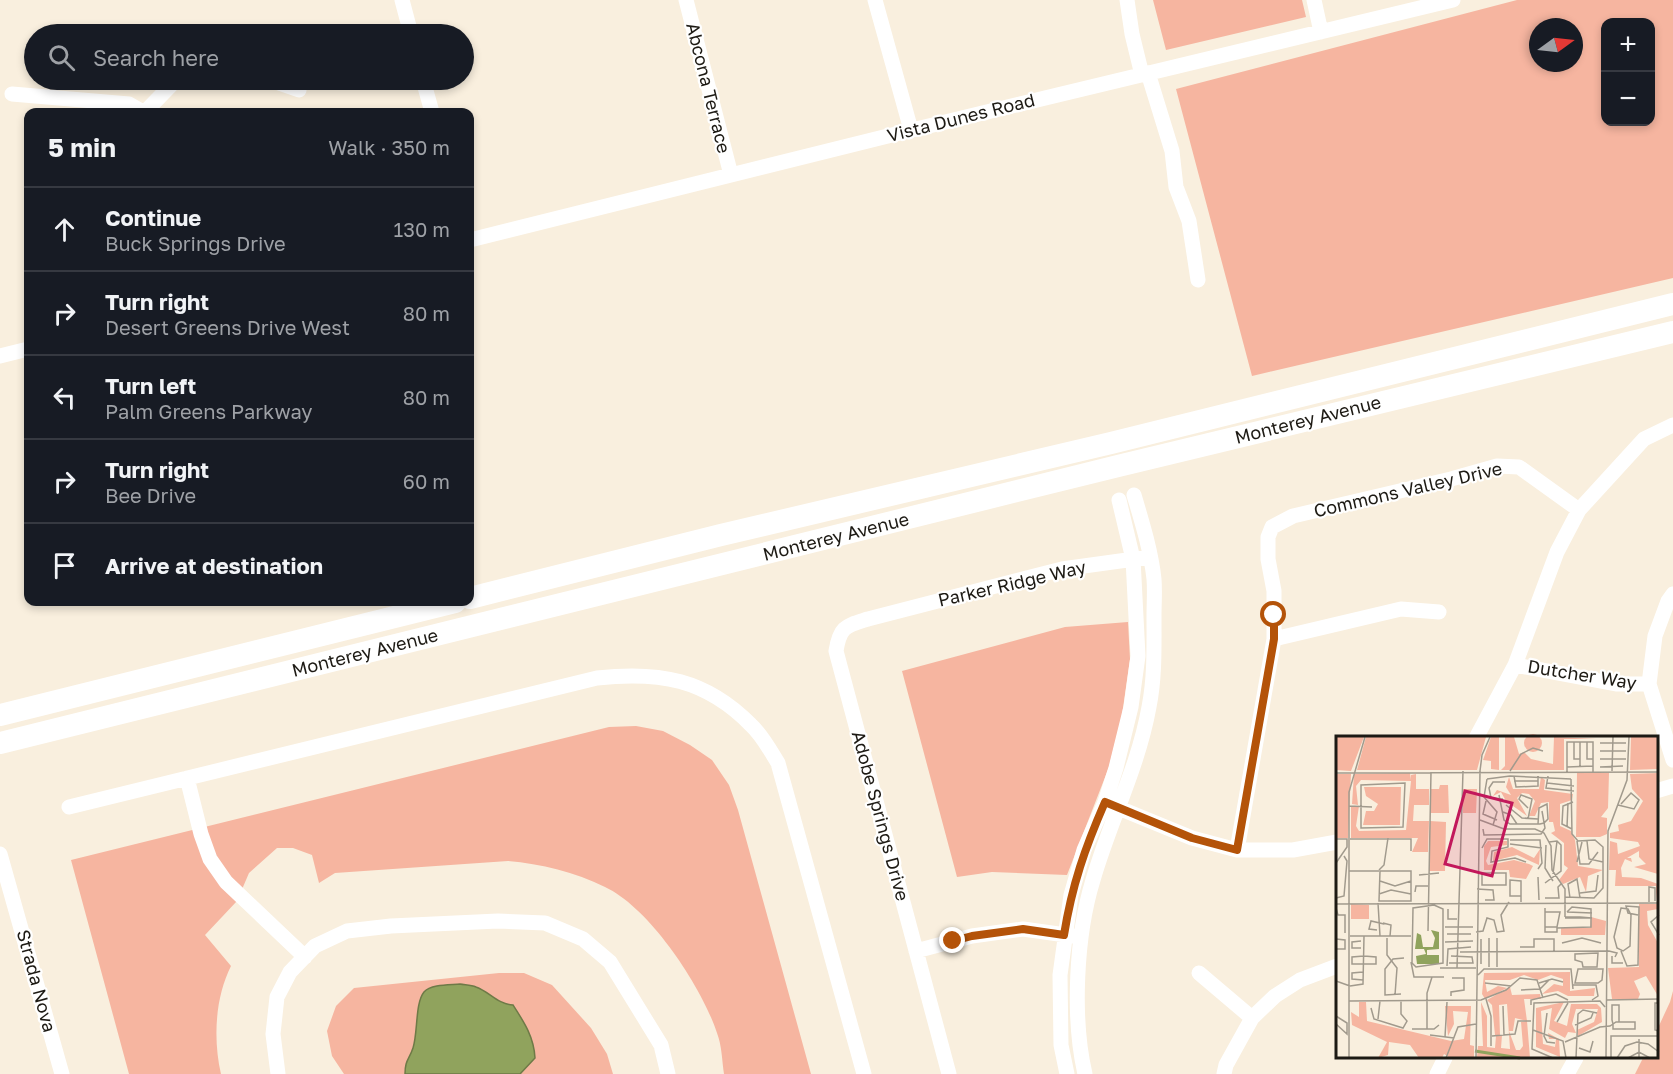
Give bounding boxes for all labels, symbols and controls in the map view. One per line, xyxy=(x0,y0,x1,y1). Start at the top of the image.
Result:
north arrow xyxy=(1529,18,1583,72)
map controls xyxy=(1601,18,1655,126)
button: + xyxy=(1601,18,1655,72)
street label: Abcona Terrace xyxy=(682,20,736,155)
search box xyxy=(24,24,474,90)
icon: search xyxy=(45,41,78,74)
text: Search here xyxy=(93,44,219,71)
button: − xyxy=(1601,72,1655,126)
street label: Vista Dunes Road xyxy=(885,88,1037,146)
text: 5 min xyxy=(48,132,116,163)
text: Walk · 350 m xyxy=(328,135,450,159)
text: Continue xyxy=(105,204,201,231)
icon: ahead xyxy=(48,213,81,246)
text: 130 m xyxy=(394,217,450,241)
text: Buck Springs Drive xyxy=(105,231,286,255)
text: Turn right xyxy=(105,288,209,315)
icon: right xyxy=(48,297,81,330)
text: 80 m xyxy=(403,301,450,325)
text: Desert Greens Drive West xyxy=(105,315,350,339)
text: Turn left xyxy=(105,372,196,399)
icon: left xyxy=(48,381,81,414)
text: 80 m xyxy=(403,385,450,409)
street label: Monterey Avenue xyxy=(1232,390,1383,448)
text: Palm Greens Parkway xyxy=(105,399,313,423)
text: Turn right xyxy=(105,456,209,483)
street label: Commons Valley Drive xyxy=(1311,457,1504,521)
icon: right xyxy=(48,465,81,498)
text: 60 m xyxy=(403,469,450,493)
text: Bee Drive xyxy=(105,483,196,507)
street label: Monterey Avenue xyxy=(760,507,911,565)
icon: arrive xyxy=(48,549,81,582)
text: Arrive at destination xyxy=(105,552,323,579)
street label: Parker Ridge Way xyxy=(936,555,1088,611)
route start xyxy=(1260,601,1286,627)
street label: Monterey Avenue xyxy=(289,623,440,681)
street label: Dutcher Way xyxy=(1526,655,1638,693)
street label: Adobe Springs Drive xyxy=(848,728,914,903)
inset map xyxy=(1336,736,1658,1059)
street label: Strada Nova xyxy=(13,927,61,1034)
route end xyxy=(939,927,965,953)

